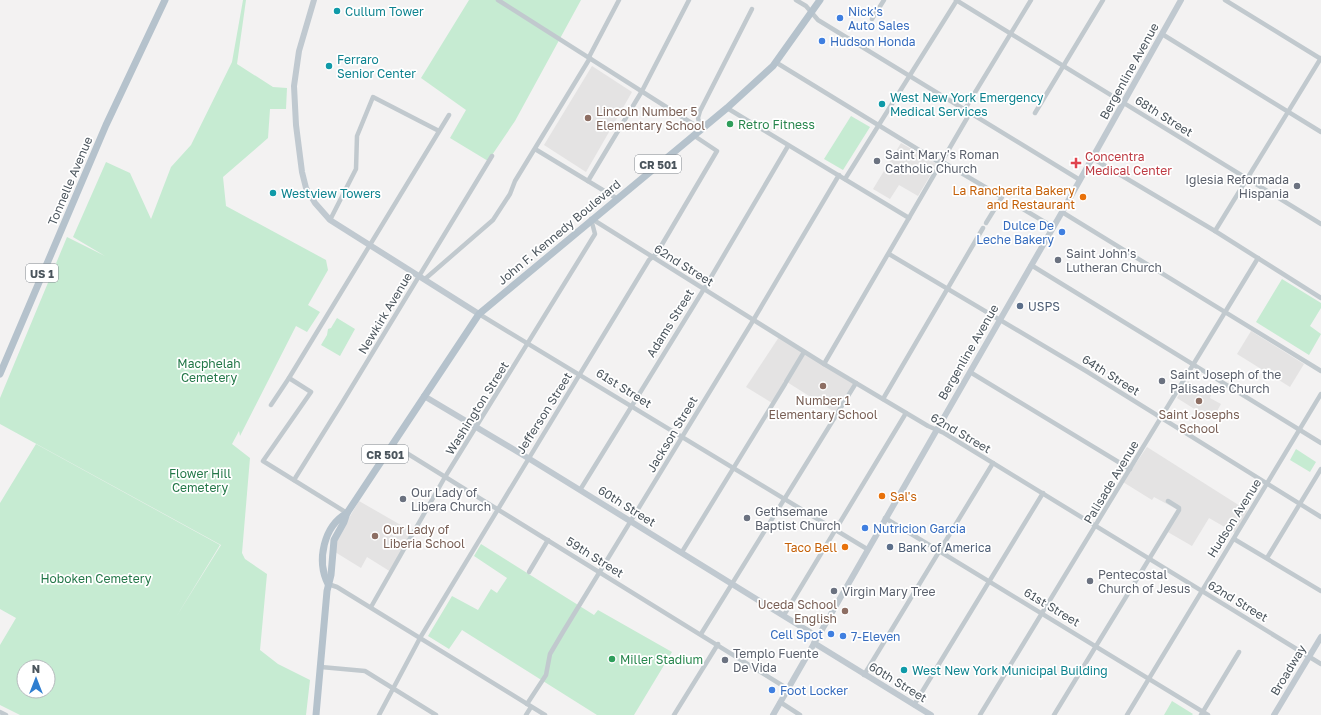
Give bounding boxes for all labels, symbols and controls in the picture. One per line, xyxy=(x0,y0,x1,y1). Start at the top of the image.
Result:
place label: Cullum Tower xyxy=(345,4,424,19)
place label: Nick's Auto Sales xyxy=(848,4,910,33)
marker: Cullum Tower xyxy=(332,6,342,16)
marker: Nick's Auto Sales xyxy=(835,13,845,23)
street label: Bergenline Avenue xyxy=(1096,20,1162,122)
place label: Hudson Honda xyxy=(830,34,916,49)
marker: Hudson Honda xyxy=(817,36,827,46)
place label: Ferraro Senior Center xyxy=(337,52,416,81)
marker: Ferraro Senior Center xyxy=(324,61,334,71)
place label: West New York Emergency Medical Services xyxy=(890,90,1044,119)
street label: 68th Street xyxy=(1132,92,1196,140)
marker: West New York Emergency Medical Services xyxy=(877,99,887,109)
place label: Lincoln Number 5 Elementary School xyxy=(596,104,705,133)
marker: Lincoln Number 5 Elementary School xyxy=(583,113,593,123)
place label: Retro Fitness xyxy=(738,117,815,132)
marker: Retro Fitness xyxy=(725,119,735,129)
street label: Tonnelle Avenue xyxy=(45,134,96,228)
place label: Saint Mary's Roman Catholic Church xyxy=(885,147,999,176)
place label: Concentra Medical Center xyxy=(1085,149,1172,178)
road number: CR 501 xyxy=(635,155,681,173)
marker: Saint Mary's Roman Catholic Church xyxy=(872,156,882,166)
marker: Concentra Medical Center xyxy=(1070,157,1082,169)
place label: Iglesia Reformada Hispania xyxy=(1185,172,1289,201)
street label: John F. Kennedy Boulevard xyxy=(495,176,623,288)
marker: Iglesia Reformada Hispania xyxy=(1292,181,1302,191)
place label: La Rancherita Bakery and Restaurant xyxy=(953,183,1075,212)
place label: Westview Towers xyxy=(281,186,381,201)
marker: Westview Towers xyxy=(268,188,278,198)
marker: La Rancherita Bakery and Restaurant xyxy=(1078,192,1088,202)
place label: Dulce De Leche Bakery xyxy=(976,218,1054,247)
marker: Dulce De Leche Bakery xyxy=(1057,227,1067,237)
street label: 62nd Street xyxy=(651,241,717,289)
place label: Saint John's Lutheran Church xyxy=(1066,246,1162,275)
marker: Saint John's Lutheran Church xyxy=(1053,255,1063,265)
road number: US 1 xyxy=(26,264,58,282)
street label: Newkirk Avenue xyxy=(355,269,415,357)
street label: Adams Street xyxy=(643,286,697,360)
place label: USPS xyxy=(1028,299,1060,314)
street label: Bergenline Avenue xyxy=(934,301,1002,403)
marker: USPS xyxy=(1015,301,1025,311)
street label: 64th Street xyxy=(1079,351,1143,399)
park label: Macphelah Cemetery xyxy=(177,356,241,385)
street label: Washington Street xyxy=(442,358,512,458)
street label: 61st Street xyxy=(593,365,655,411)
place label: Saint Joseph of the Palisades Church xyxy=(1170,367,1281,396)
street label: Jefferson Street xyxy=(513,369,575,457)
marker: Saint Joseph of the Palisades Church xyxy=(1157,376,1167,386)
marker: Number 1 Elementary School xyxy=(818,381,828,391)
street label: Jackson Street xyxy=(643,393,701,475)
place label: Number 1 Elementary School xyxy=(768,393,878,422)
marker: Saint Josephs School xyxy=(1194,396,1204,406)
place label: Saint Josephs School xyxy=(1158,407,1240,436)
street label: 62nd Street xyxy=(928,410,994,456)
street label: Palisade Avenue xyxy=(1080,438,1142,526)
road number: CR 501 xyxy=(362,445,408,463)
park label: Flower Hill Cemetery xyxy=(169,466,231,495)
street label: Hudson Avenue xyxy=(1204,476,1264,560)
street label: 60th Street xyxy=(595,482,659,530)
place label: Our Lady of Libera Church xyxy=(411,485,491,514)
place label: Sal's xyxy=(890,489,917,504)
marker: Sal's xyxy=(877,491,887,501)
marker: Our Lady of Libera Church xyxy=(398,494,408,504)
place label: Gethsemane Baptist Church xyxy=(755,504,841,533)
marker: Gethsemane Baptist Church xyxy=(742,513,752,523)
place label: Nutricion Garcia xyxy=(873,521,966,536)
place label: Our Lady of Liberia School xyxy=(383,522,465,551)
marker: Nutricion Garcia xyxy=(860,523,870,533)
marker: Our Lady of Liberia School xyxy=(370,531,380,541)
street label: 59th Street xyxy=(563,533,627,581)
place label: Taco Bell xyxy=(784,540,837,555)
place label: Bank of America xyxy=(898,540,991,555)
marker: Taco Bell xyxy=(840,542,850,552)
marker: Bank of America xyxy=(885,542,895,552)
place label: Pentecostal Church of Jesus xyxy=(1098,567,1190,596)
park label: Hoboken Cemetery xyxy=(40,571,152,586)
marker: Pentecostal Church of Jesus xyxy=(1085,576,1095,586)
street label: 62nd Street xyxy=(1205,577,1271,625)
place label: Virgin Mary Tree xyxy=(842,584,936,599)
street label: 61st Street xyxy=(1021,584,1083,630)
marker: Virgin Mary Tree xyxy=(829,586,839,596)
place label: Uceda School English xyxy=(758,597,837,626)
marker: Uceda School English xyxy=(840,606,850,616)
place label: Cell Spot xyxy=(770,627,823,642)
marker: Cell Spot xyxy=(826,629,836,639)
place label: 7-Eleven xyxy=(851,629,901,644)
marker: 7-Eleven xyxy=(838,631,848,641)
street label: Broadway xyxy=(1267,642,1309,698)
place label: Templo Fuente De Vida xyxy=(733,646,819,675)
place label: Miller Stadium xyxy=(620,652,703,667)
marker: Miller Stadium xyxy=(607,654,617,664)
marker: Templo Fuente De Vida xyxy=(720,655,730,665)
north arrow xyxy=(16,659,56,699)
street label: 60th Street xyxy=(866,659,930,705)
text: N xyxy=(32,662,40,675)
place label: West New York Municipal Building xyxy=(912,663,1108,678)
marker: West New York Municipal Building xyxy=(899,665,909,675)
place label: Foot Locker xyxy=(780,683,848,698)
marker: Foot Locker xyxy=(767,685,777,695)

